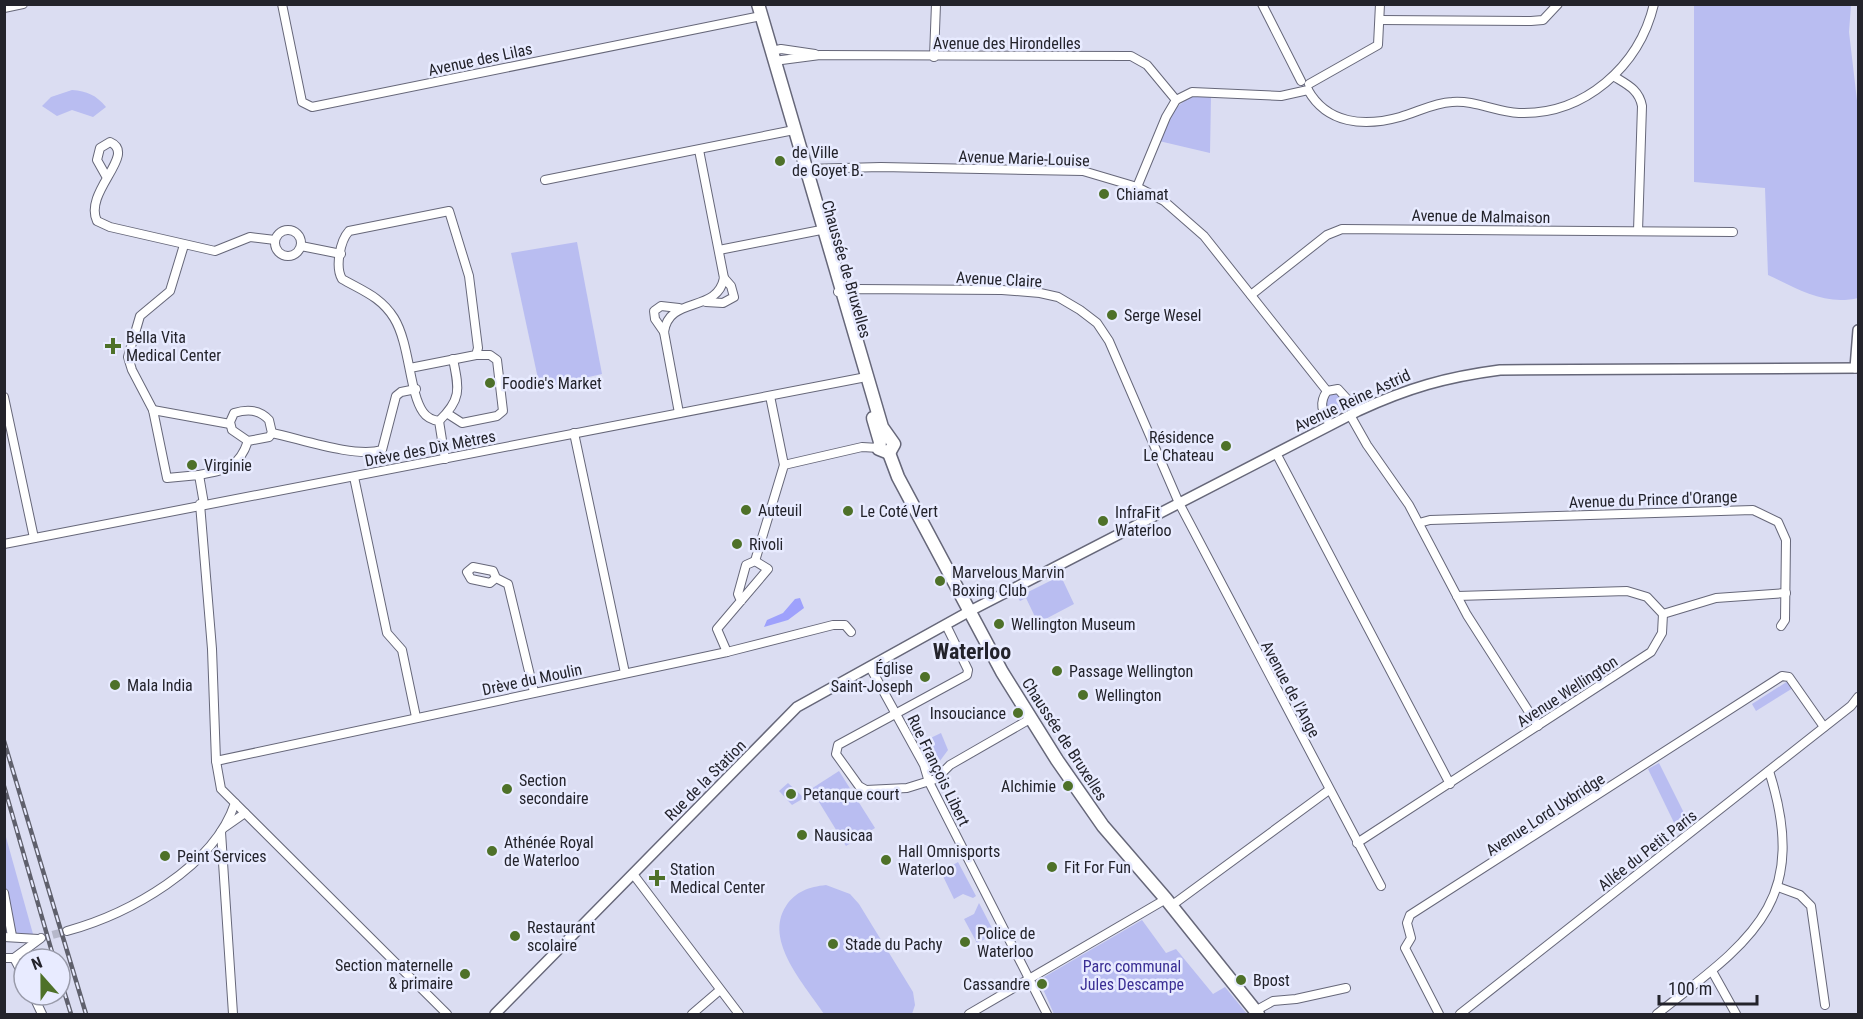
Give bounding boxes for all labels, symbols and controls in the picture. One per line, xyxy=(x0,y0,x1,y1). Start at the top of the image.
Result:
street label: Avenue des Hirondelles xyxy=(933,34,1081,53)
street label: Avenue des Lilas xyxy=(426,39,534,80)
place label: de Ville de Goyet B. xyxy=(792,143,864,180)
street label: Avenue Marie-Louise xyxy=(958,147,1090,170)
marker: de Ville de Goyet B. xyxy=(773,154,787,168)
place label: Chiamat xyxy=(1116,185,1169,204)
marker: Chiamat xyxy=(1097,187,1111,201)
street label: Chaussée de Bruxelles xyxy=(818,198,875,340)
street label: Avenue de Malmaison xyxy=(1411,206,1551,227)
street label: Avenue Claire xyxy=(956,268,1042,291)
place label: Serge Wesel xyxy=(1124,306,1202,325)
marker: Serge Wesel xyxy=(1105,308,1119,322)
place label: Bella Vita Medical Center xyxy=(126,328,221,365)
marker: Bella Vita Medical Center xyxy=(104,337,122,355)
street label: Avenue Reine Astrid xyxy=(1291,365,1413,436)
place label: Foodie's Market xyxy=(502,374,602,393)
marker: Foodie's Market xyxy=(483,376,497,390)
street label: Drève des Dix Mètres xyxy=(363,426,497,470)
place label: Résidence Le Chateau xyxy=(1143,428,1214,465)
marker: Résidence Le Chateau xyxy=(1219,439,1233,453)
place label: Virginie xyxy=(204,456,252,475)
marker: Virginie xyxy=(185,458,199,472)
street label: Avenue du Prince d'Orange xyxy=(1568,487,1738,512)
place label: Auteuil xyxy=(758,501,802,520)
place label: Le Coté Vert xyxy=(860,502,938,521)
marker: Auteuil xyxy=(739,503,753,517)
place label: InfraFit Waterloo xyxy=(1115,503,1171,540)
marker: Le Coté Vert xyxy=(841,504,855,518)
marker: InfraFit Waterloo xyxy=(1096,514,1110,528)
place label: Rivoli xyxy=(749,535,783,554)
marker: Rivoli xyxy=(730,537,744,551)
place label: Marvelous Marvin Boxing Club xyxy=(952,563,1064,600)
marker: Marvelous Marvin Boxing Club xyxy=(933,574,947,588)
place label: Wellington Museum xyxy=(1011,615,1136,634)
marker: Wellington Museum xyxy=(992,617,1006,631)
street label: Avenue de l'Ange xyxy=(1257,638,1324,741)
district label: Waterloo xyxy=(933,639,1011,664)
street label: Avenue Wellington xyxy=(1513,652,1621,731)
place label: Église Saint-Joseph xyxy=(831,659,913,696)
street label: Drève du Moulin xyxy=(481,660,584,699)
place label: Passage Wellington xyxy=(1069,662,1193,681)
marker: Passage Wellington xyxy=(1050,664,1064,678)
marker: Église Saint-Joseph xyxy=(918,670,932,684)
street label: Chaussée de Bruxelles xyxy=(1018,674,1111,804)
place label: Mala India xyxy=(127,676,193,695)
marker: Mala India xyxy=(108,678,122,692)
place label: Wellington xyxy=(1095,686,1161,705)
marker: Wellington xyxy=(1076,688,1090,702)
place label: Insouciance xyxy=(930,704,1006,723)
marker: Insouciance xyxy=(1011,706,1025,720)
street label: Rue François Libert xyxy=(903,711,974,829)
street label: Rue de la Station xyxy=(661,736,750,825)
street label: Avenue Lord Uxbridge xyxy=(1482,769,1608,860)
place label: Section secondaire xyxy=(519,771,588,808)
place label: Alchimie xyxy=(1001,777,1056,796)
marker: Alchimie xyxy=(1061,779,1075,793)
marker: Section secondaire xyxy=(500,782,514,796)
place label: Petanque court xyxy=(803,785,900,804)
marker: Petanque court xyxy=(784,787,798,801)
street label: Allée du Petit Paris xyxy=(1594,806,1700,895)
place label: Nausicaa xyxy=(814,826,873,845)
marker: Nausicaa xyxy=(795,828,809,842)
place label: Athénée Royal de Waterloo xyxy=(504,833,594,870)
place label: Hall Omnisports Waterloo xyxy=(898,842,1000,879)
marker: Athénée Royal de Waterloo xyxy=(485,844,499,858)
place label: Peint Services xyxy=(177,847,267,866)
marker: Peint Services xyxy=(158,849,172,863)
marker: Hall Omnisports Waterloo xyxy=(879,853,893,867)
place label: Fit For Fun xyxy=(1064,858,1131,877)
place label: Station Medical Center xyxy=(670,860,765,897)
marker: Fit For Fun xyxy=(1045,860,1059,874)
marker: Station Medical Center xyxy=(648,869,666,887)
place label: Restaurant scolaire xyxy=(527,918,595,955)
place label: Police de Waterloo xyxy=(977,924,1035,961)
marker: Restaurant scolaire xyxy=(508,929,522,943)
place label: Stade du Pachy xyxy=(845,935,943,954)
marker: Police de Waterloo xyxy=(958,935,972,949)
marker: Stade du Pachy xyxy=(826,937,840,951)
north arrow xyxy=(12,947,72,1007)
text: N xyxy=(29,953,45,974)
place label: Section maternelle & primaire xyxy=(335,956,453,993)
park label: Parc communal Jules Descampe xyxy=(1080,957,1184,994)
marker: Section maternelle & primaire xyxy=(458,967,472,981)
scale bar xyxy=(1659,968,1756,1006)
place label: Bpost xyxy=(1253,971,1290,990)
marker: Bpost xyxy=(1234,973,1248,987)
place label: Cassandre xyxy=(963,975,1030,994)
marker: Cassandre xyxy=(1035,977,1049,991)
text: 100 m xyxy=(1668,978,1712,999)

